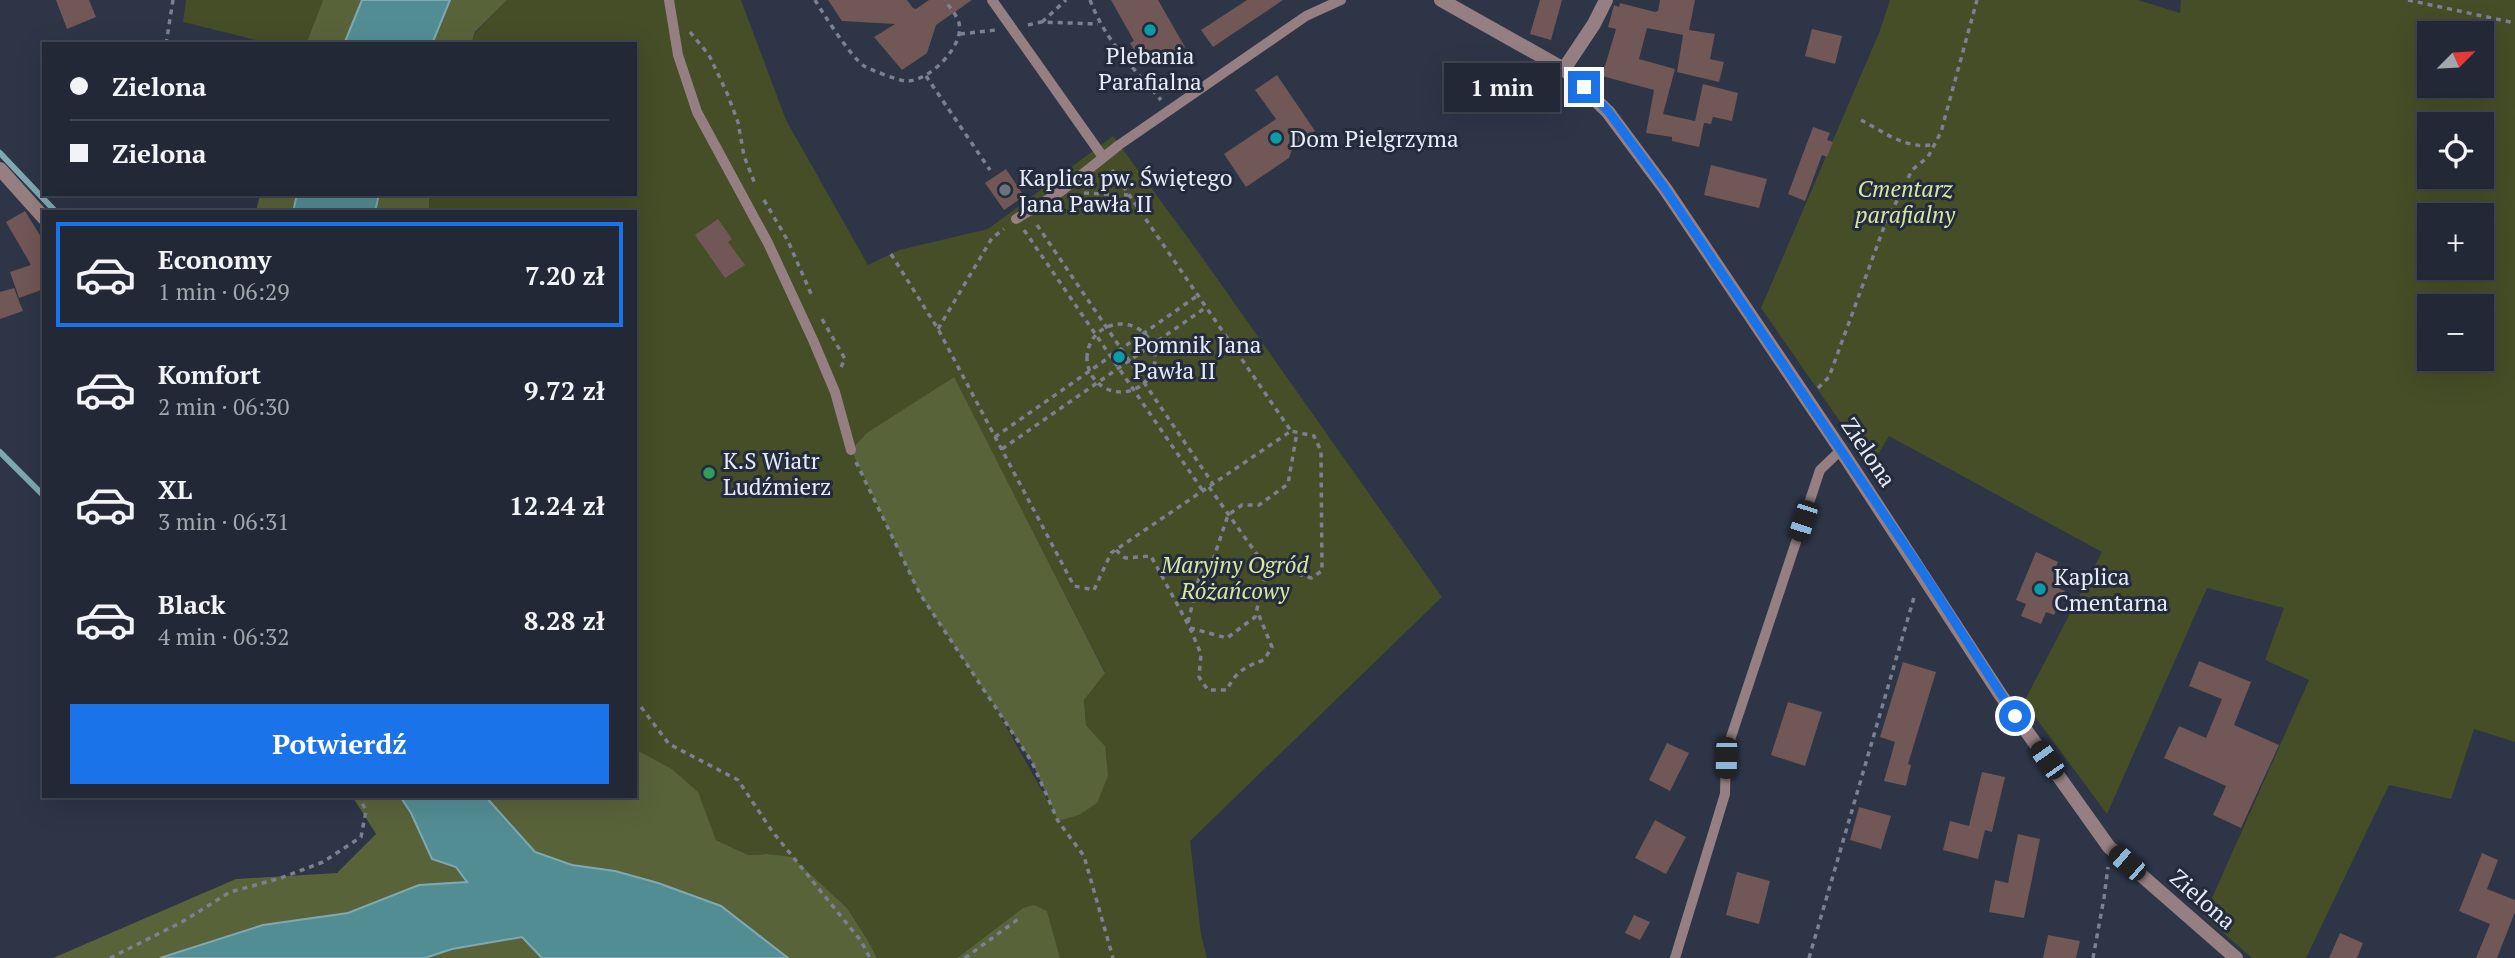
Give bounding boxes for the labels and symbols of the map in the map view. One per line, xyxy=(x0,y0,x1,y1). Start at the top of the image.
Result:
north arrow xyxy=(2417,21,2494,98)
marker: Plebania Parafialna xyxy=(1142,22,1158,38)
place label: Plebania Parafialna xyxy=(1098,40,1202,97)
callout: 1 min xyxy=(1444,62,1560,112)
route end xyxy=(1568,71,1600,103)
place label: Dom Pielgrzyma xyxy=(1290,123,1459,154)
marker: Dom Pielgrzyma xyxy=(1268,130,1284,146)
place label: Kaplica pw. Świętego Jana Pawła II xyxy=(1019,162,1232,219)
park label: Cmentarz parafialny xyxy=(1855,173,1955,230)
marker: Kaplica pw. Świętego Jana Pawła II xyxy=(997,182,1013,198)
place label: Pomnik Jana Pawła II xyxy=(1133,329,1262,386)
marker: Pomnik Jana Pawła II xyxy=(1111,349,1127,365)
street label: Zielona xyxy=(1834,411,1904,493)
place label: K.S Wiatr Ludźmierz xyxy=(723,445,831,502)
marker: K.S Wiatr Ludźmierz xyxy=(701,465,717,481)
car xyxy=(1787,498,1820,544)
park label: Maryjny Ogród Różańcowy xyxy=(1160,549,1309,606)
place label: Kaplica Cmentarna xyxy=(2054,561,2169,618)
marker: Kaplica Cmentarna xyxy=(2032,581,2048,597)
route start xyxy=(1999,700,2031,732)
car xyxy=(1716,737,1737,779)
car xyxy=(2027,737,2068,783)
car xyxy=(2105,841,2150,885)
street label: Zielona xyxy=(2164,862,2243,936)

